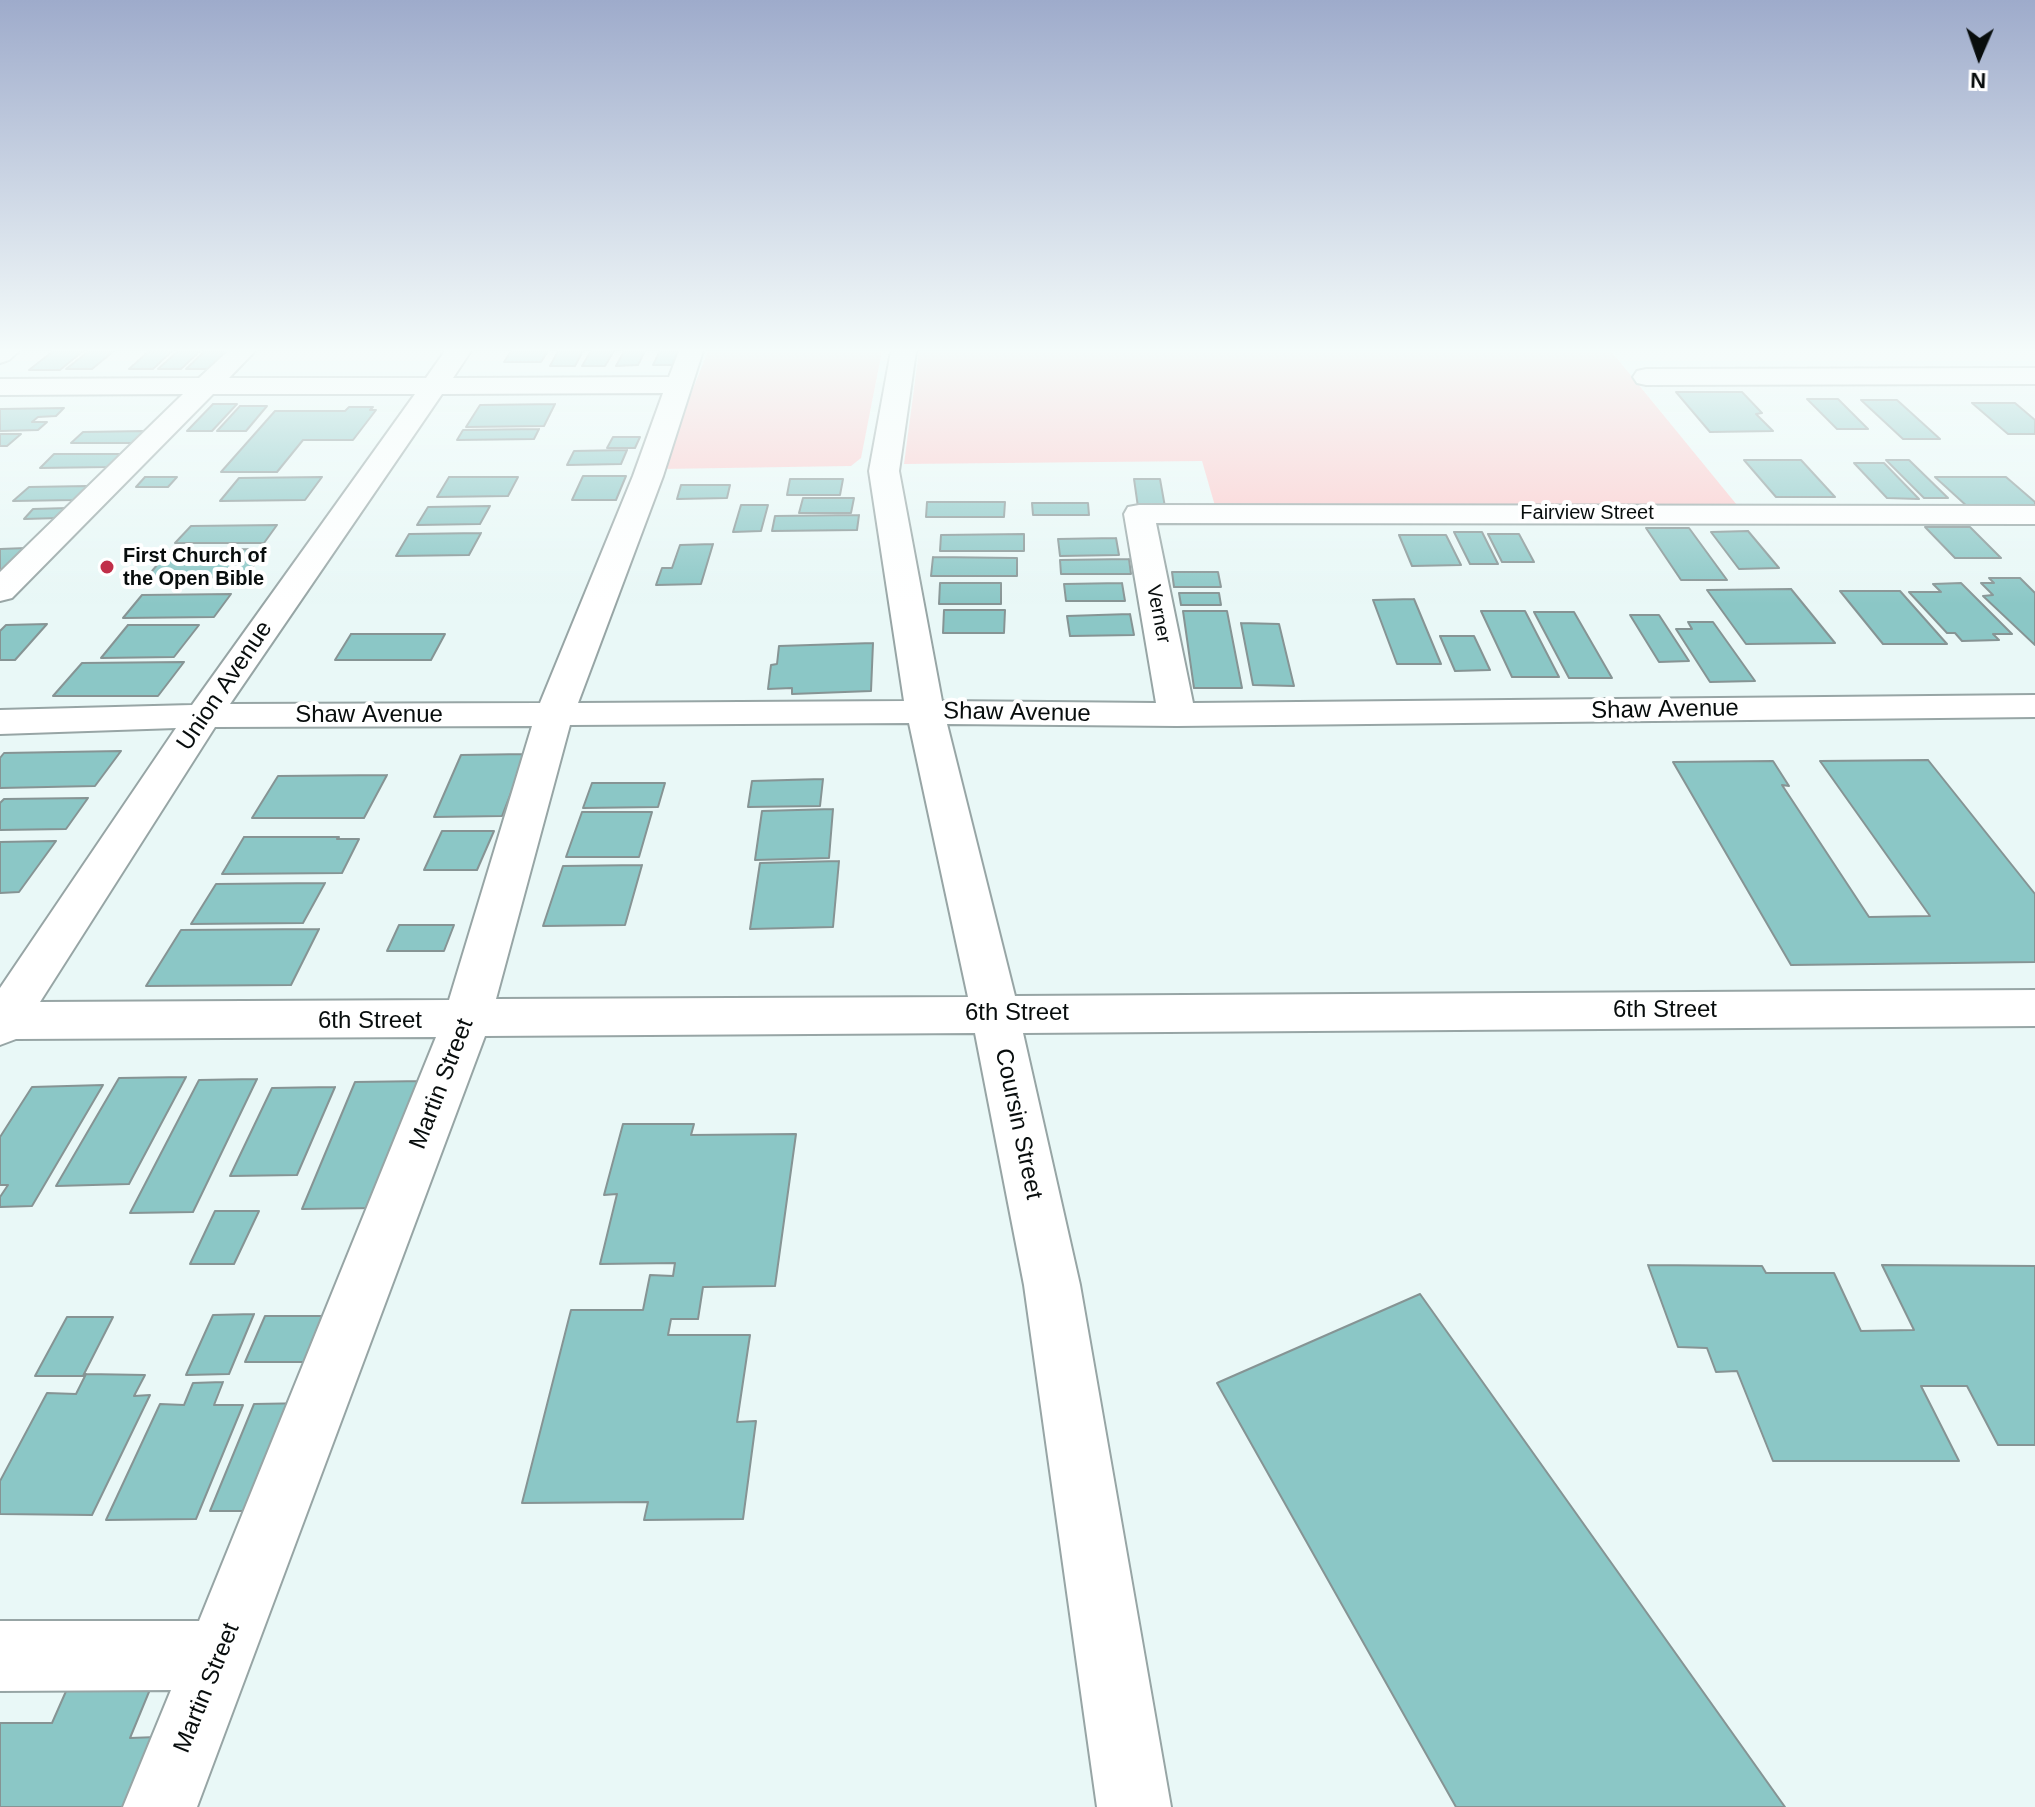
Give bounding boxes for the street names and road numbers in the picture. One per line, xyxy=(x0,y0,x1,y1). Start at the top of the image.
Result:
street label: Fairview Street xyxy=(1520,501,1654,525)
street label: Verner xyxy=(1141,583,1175,645)
street label: Union Avenue xyxy=(171,616,279,756)
street label: Shaw Avenue xyxy=(1591,694,1739,726)
street label: Shaw Avenue xyxy=(943,697,1091,729)
street label: Shaw Avenue xyxy=(295,701,443,729)
street label: 6th Street xyxy=(1613,996,1717,1024)
street label: 6th Street xyxy=(965,999,1069,1027)
street label: 6th Street xyxy=(318,1007,422,1035)
street label: Martin Street xyxy=(404,1015,480,1153)
street label: Coursin Street xyxy=(988,1046,1048,1202)
street label: Martin Street xyxy=(168,1619,246,1757)

